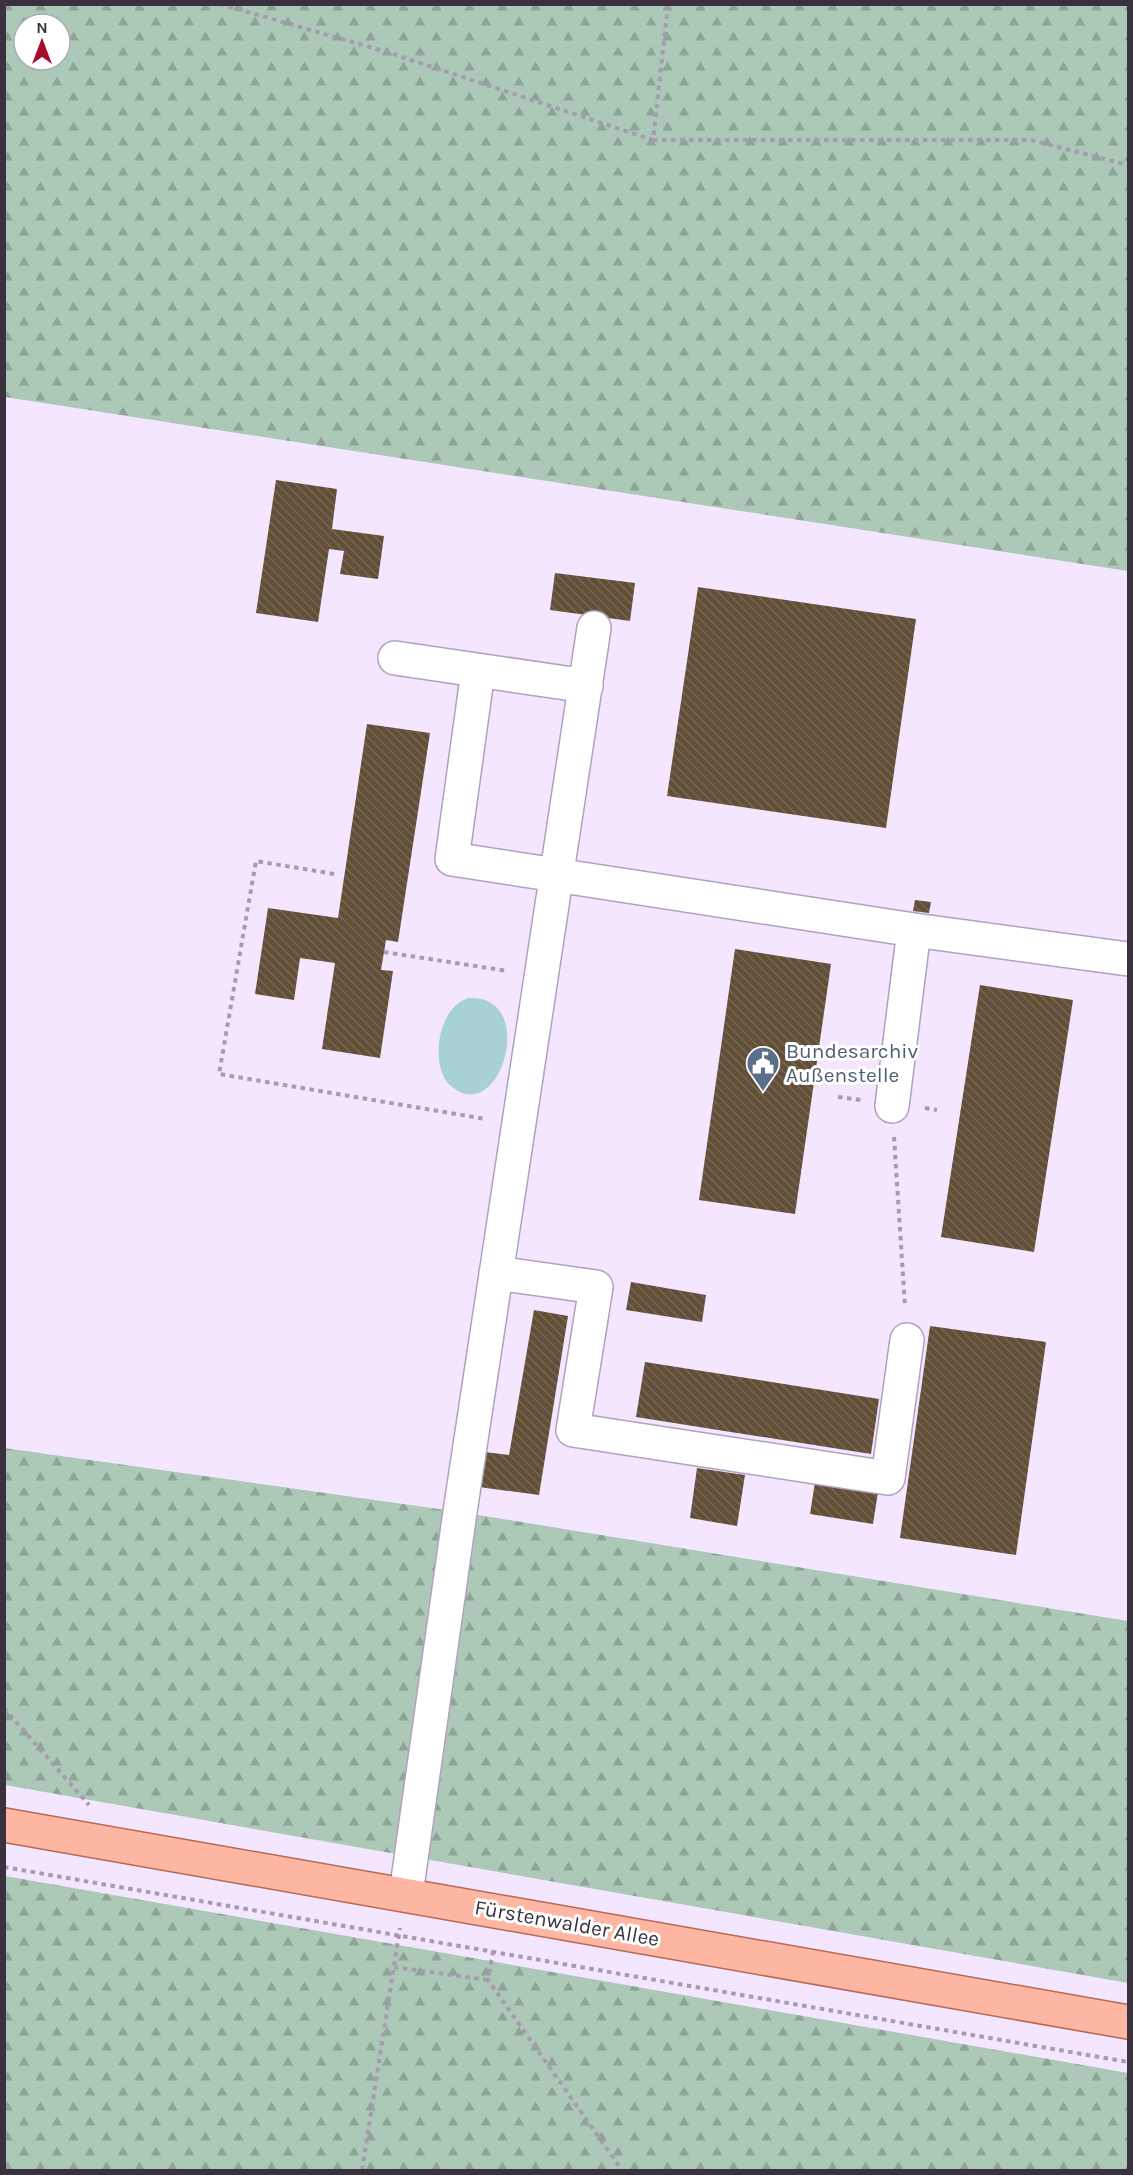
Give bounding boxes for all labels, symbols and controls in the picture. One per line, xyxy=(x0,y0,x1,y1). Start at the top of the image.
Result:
north arrow xyxy=(12,12,72,72)
text: N xyxy=(36,18,48,37)
place label: Bundesarchiv Außenstelle xyxy=(786,1039,919,1087)
public building icon: Bundesarchiv Außenstelle xyxy=(745,1045,781,1092)
street label: Fürstenwalder Allee xyxy=(473,1895,661,1951)

